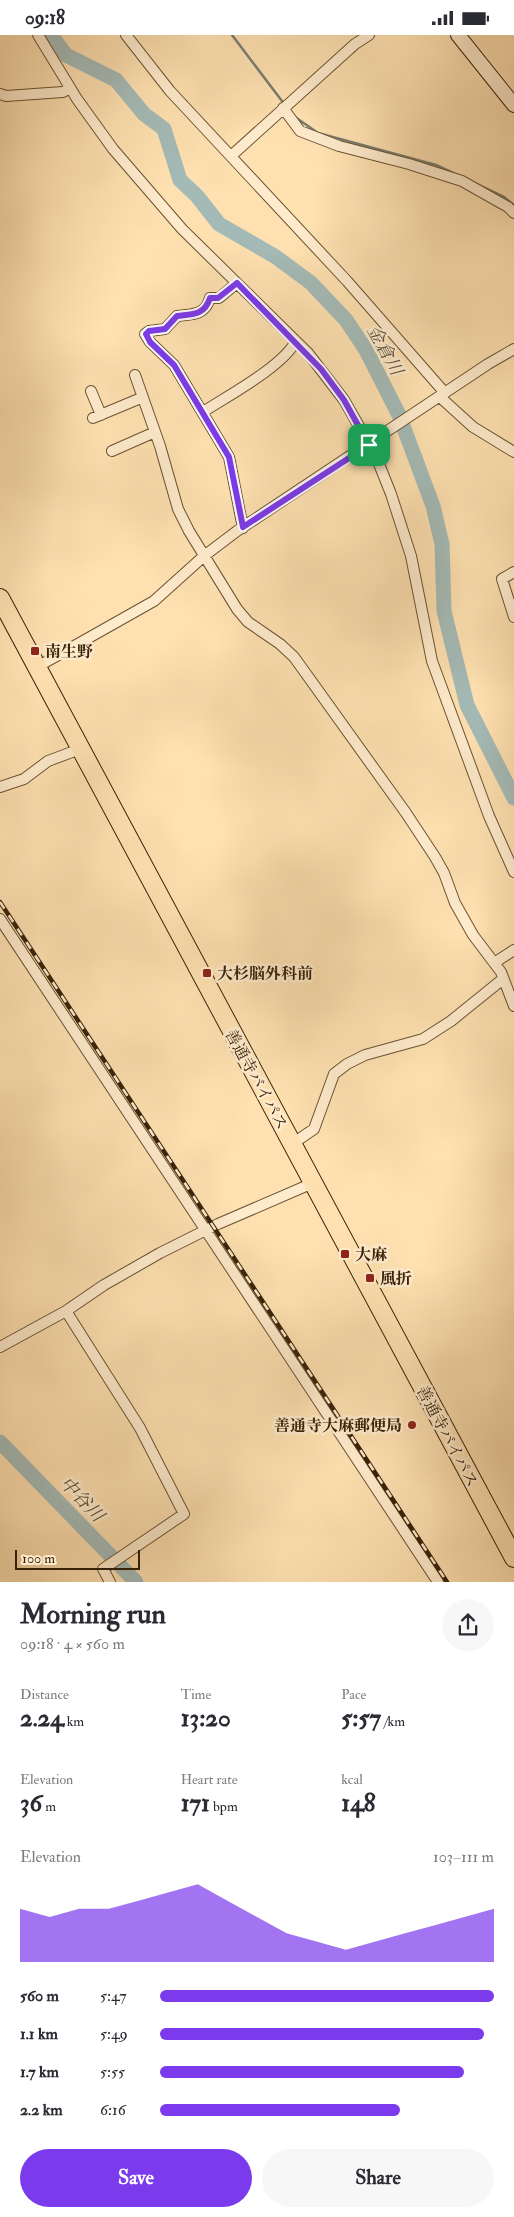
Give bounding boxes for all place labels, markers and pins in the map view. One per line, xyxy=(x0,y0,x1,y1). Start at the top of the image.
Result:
pin xyxy=(348,424,390,466)
place label: 南生野 xyxy=(45,642,93,662)
marker: 南生野 xyxy=(29,645,41,657)
place label: 大杉脳外科前 xyxy=(217,964,313,984)
marker: 大杉脳外科前 xyxy=(201,967,213,979)
place label: 大麻 xyxy=(355,1245,387,1265)
marker: 大麻 xyxy=(339,1248,351,1260)
place label: 風折 xyxy=(380,1269,412,1289)
marker: 風折 xyxy=(364,1272,376,1284)
place label: 善通寺大麻郵便局 xyxy=(274,1416,402,1436)
marker: 善通寺大麻郵便局 xyxy=(406,1419,418,1431)

